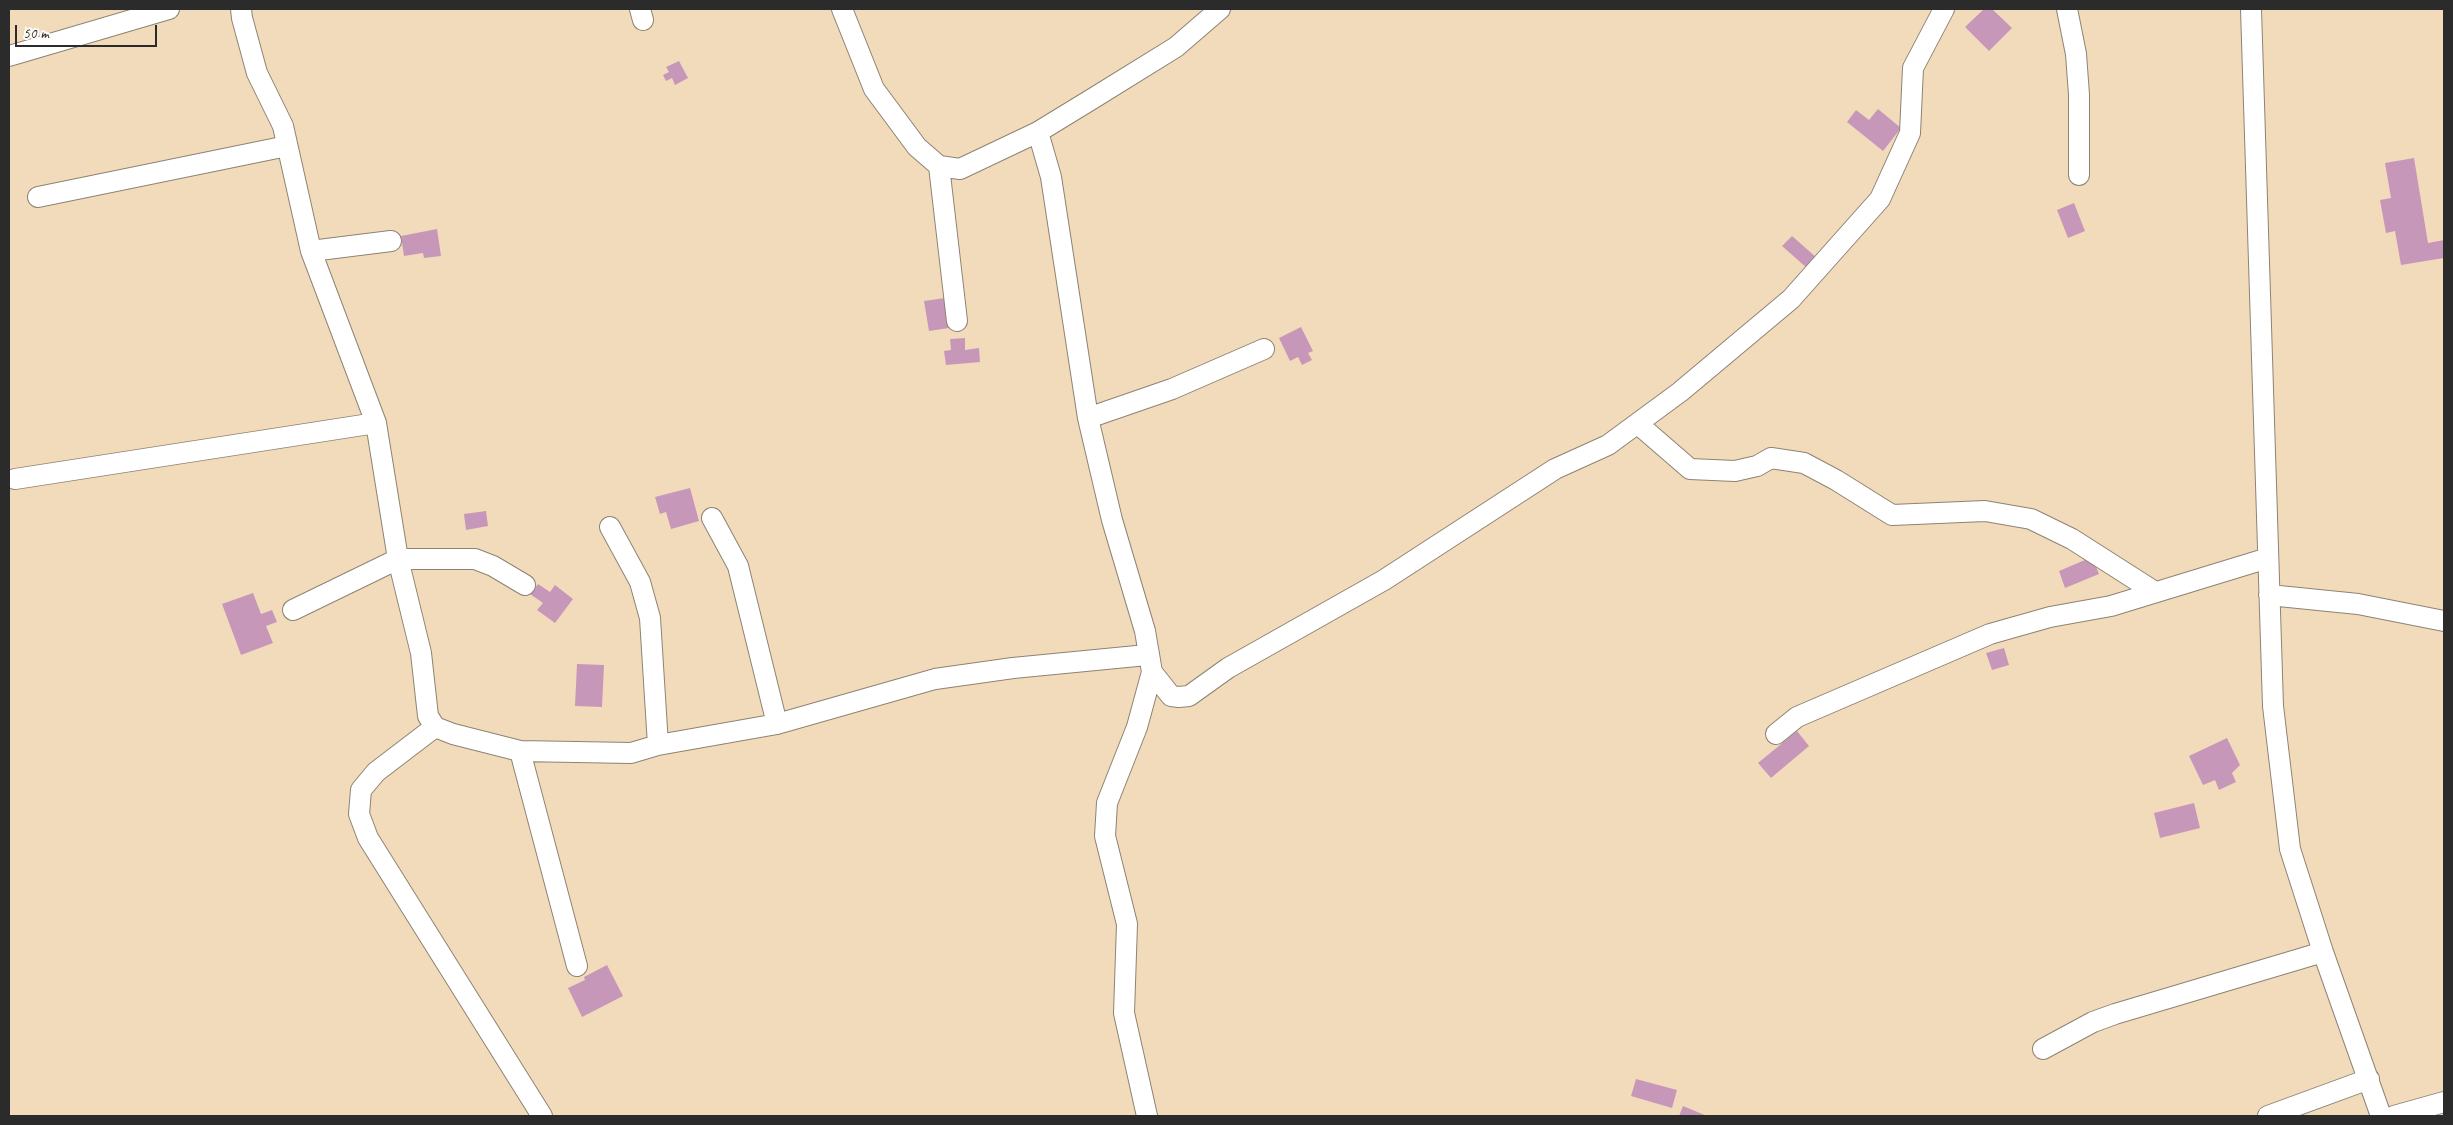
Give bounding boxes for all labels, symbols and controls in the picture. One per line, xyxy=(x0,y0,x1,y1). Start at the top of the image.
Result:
scale bar xyxy=(18,15,160,47)
text: 50 m xyxy=(23,24,49,43)

